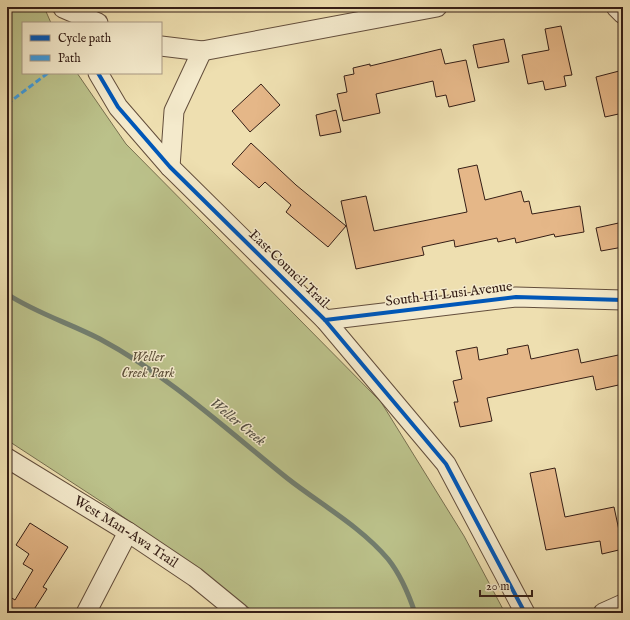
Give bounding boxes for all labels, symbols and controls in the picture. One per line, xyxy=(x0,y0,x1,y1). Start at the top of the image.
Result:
legend xyxy=(22,22,162,74)
text: Cycle path xyxy=(58,31,112,47)
text: Path xyxy=(58,51,81,66)
street label: East Council Trail xyxy=(245,226,333,312)
street label: South Hi Lusi Avenue xyxy=(384,277,514,311)
park label: Weller Creek Park xyxy=(121,348,175,382)
water label: Weller Creek xyxy=(206,394,270,450)
street label: West Man-Awa Trail xyxy=(70,492,182,572)
scale bar xyxy=(480,572,532,598)
text: 20 m xyxy=(486,579,509,594)

